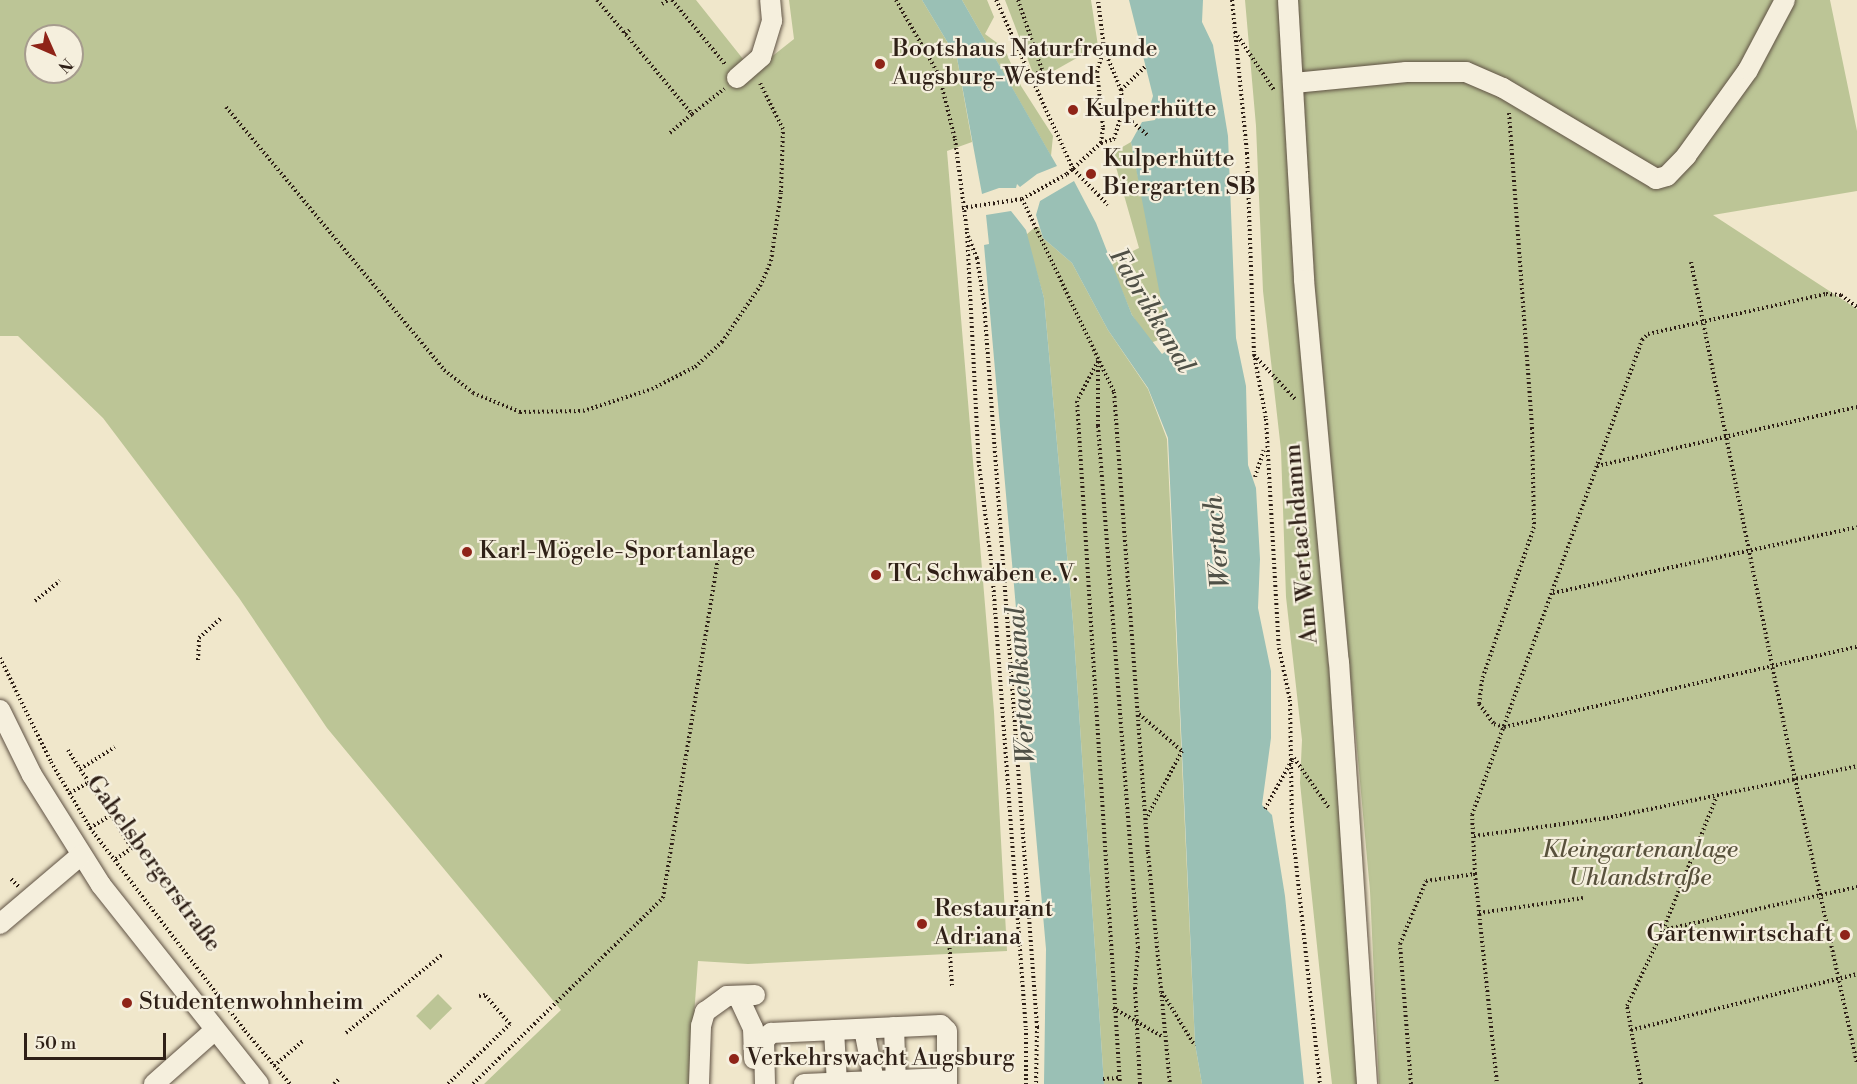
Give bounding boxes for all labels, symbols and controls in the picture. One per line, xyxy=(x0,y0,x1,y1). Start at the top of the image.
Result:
north arrow xyxy=(24,24,84,84)
place label: Bootshaus Naturfreunde Augsburg-Westend xyxy=(892,36,1158,92)
text: N xyxy=(54,54,77,77)
marker: Bootshaus Naturfreunde Augsburg-Westend xyxy=(873,57,887,71)
place label: Kulperhütte xyxy=(1085,96,1217,124)
marker: Kulperhütte xyxy=(1066,103,1080,117)
place label: Kulperhütte Biergarten SB xyxy=(1103,146,1256,202)
marker: Kulperhütte Biergarten SB xyxy=(1084,167,1098,181)
water label: Fabrikkanal xyxy=(1101,243,1201,379)
street label: Am Wertachdamm xyxy=(1279,443,1325,645)
water label: Wertach xyxy=(1198,495,1238,589)
place label: Karl-Mögele-Sportanlage xyxy=(479,538,755,566)
marker: Karl-Mögele-Sportanlage xyxy=(460,545,474,559)
place label: TC Schwaben e.V. xyxy=(888,561,1078,589)
marker: TC Schwaben e.V. xyxy=(869,568,883,582)
water label: Wertachkanal xyxy=(1001,605,1043,765)
street label: Gabelsbergerstraße xyxy=(79,770,227,958)
park label: Kleingartenanlage Uhlandstraße xyxy=(1542,837,1738,893)
place label: Restaurant Adriana xyxy=(934,896,1053,952)
marker: Restaurant Adriana xyxy=(915,917,929,931)
place label: Gartenwirtschaft xyxy=(1647,921,1833,949)
marker: Gartenwirtschaft xyxy=(1838,928,1852,942)
place label: Studentenwohnheim xyxy=(139,989,363,1017)
marker: Studentenwohnheim xyxy=(120,996,134,1010)
scale bar xyxy=(27,1021,170,1059)
text: 50 m xyxy=(35,1032,76,1055)
place label: Verkehrswacht Augsburg xyxy=(746,1045,1015,1073)
marker: Verkehrswacht Augsburg xyxy=(727,1052,741,1066)

